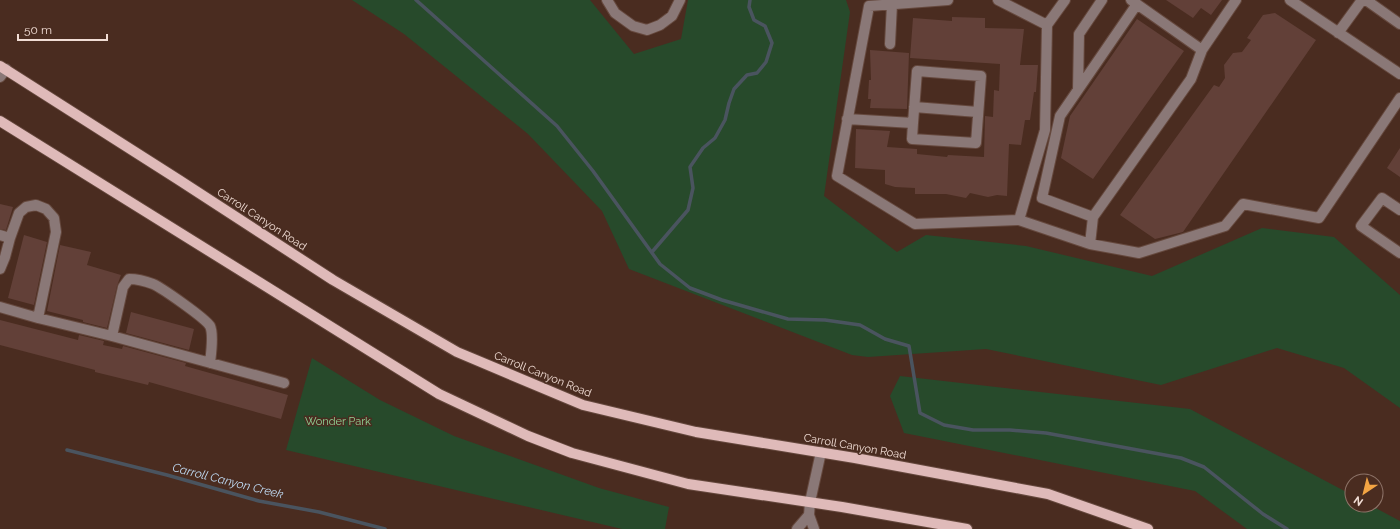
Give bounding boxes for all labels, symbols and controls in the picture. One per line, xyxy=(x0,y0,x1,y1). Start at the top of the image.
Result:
scale bar xyxy=(18,16,107,42)
text: 50 m xyxy=(24,23,52,37)
street label: Carroll Canyon Road xyxy=(215,186,309,253)
street label: Carroll Canyon Road xyxy=(492,349,594,400)
park label: Wonder Park xyxy=(305,415,371,428)
street label: Carroll Canyon Road xyxy=(803,431,907,462)
water label: Carroll Canyon Creek xyxy=(171,460,286,502)
north arrow xyxy=(1344,473,1384,513)
text: N xyxy=(1351,493,1366,509)

